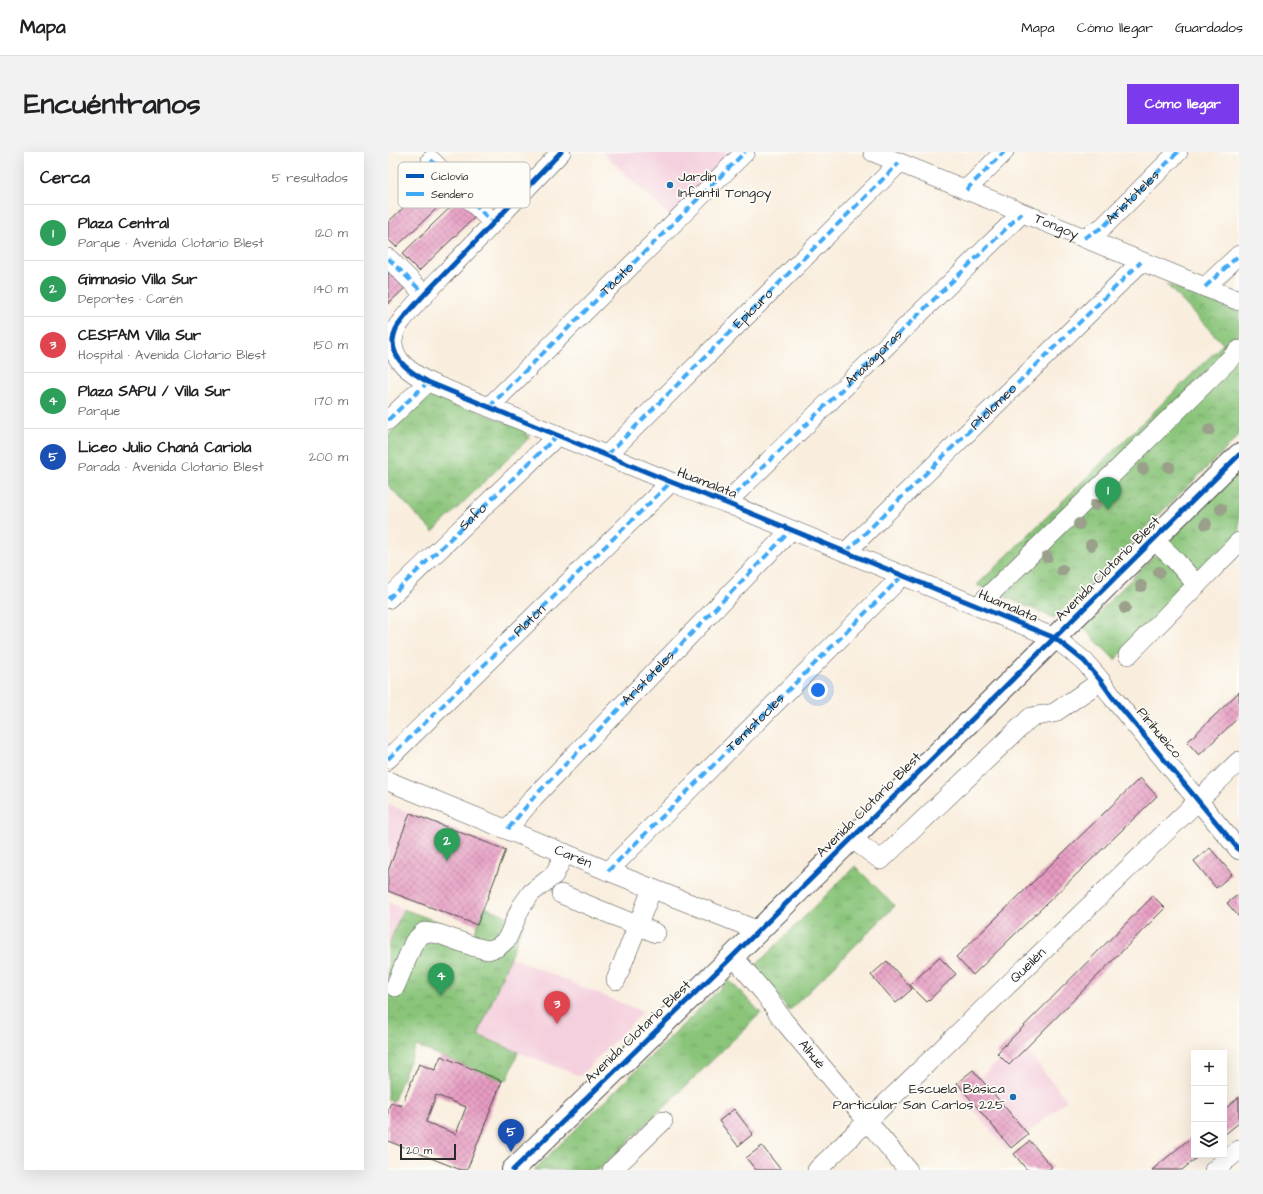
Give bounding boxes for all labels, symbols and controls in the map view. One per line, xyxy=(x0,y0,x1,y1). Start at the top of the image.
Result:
text: Mapa xyxy=(20,14,66,41)
text: Mapa xyxy=(1021,18,1055,38)
text: Cómo llegar xyxy=(1077,18,1153,38)
text: Guardados xyxy=(1175,18,1243,38)
button: Cómo llegar xyxy=(1127,84,1239,124)
text: Encuéntranos xyxy=(24,85,200,124)
legend xyxy=(398,162,530,208)
text: Cerca xyxy=(40,166,90,190)
street label: Aristóteles xyxy=(1101,166,1164,229)
place label: Jardín Infantil Tongoy xyxy=(678,167,772,203)
text: 5 resultados xyxy=(272,169,348,187)
text: Ciclovía xyxy=(431,169,469,184)
marker: Jardín Infantil Tongoy xyxy=(665,180,675,190)
text: Sendero xyxy=(431,187,474,202)
street label: Tongoy xyxy=(1031,209,1082,245)
text: Plaza Central xyxy=(78,213,169,234)
text: 1 xyxy=(52,224,54,242)
text: 120 m xyxy=(315,224,348,242)
text: Parque · Avenida Clotario Blest xyxy=(78,234,264,252)
street label: Tácito xyxy=(596,258,639,301)
text: Gimnasio Villa Sur xyxy=(78,269,197,290)
text: 2 xyxy=(49,280,57,298)
text: 140 m xyxy=(314,280,348,298)
street label: Epicuro xyxy=(729,284,778,333)
text: Deportes · Carén xyxy=(78,290,183,308)
text: CESFAM Villa Sur xyxy=(78,325,201,346)
street label: Anaxágoras xyxy=(841,325,907,391)
text: 3 xyxy=(50,336,56,354)
text: 150 m xyxy=(314,336,348,354)
text: Hospital · Avenida Clotario Blest xyxy=(78,346,266,364)
street label: Ptolomeo xyxy=(966,379,1022,435)
text: Plaza SAPU / Villa Sur xyxy=(78,381,230,402)
text: 4 xyxy=(49,392,57,410)
text: 170 m xyxy=(315,392,348,410)
text: Parque xyxy=(78,402,120,420)
text: Liceo Julio Chaná Cariola xyxy=(78,437,251,458)
text: 5 xyxy=(48,448,58,466)
text: 200 m xyxy=(309,448,348,466)
text: Parada · Avenida Clotario Blest xyxy=(78,458,263,476)
street label: Huamalata xyxy=(674,462,740,504)
pin: 1 xyxy=(1095,477,1121,510)
street label: Safo xyxy=(454,499,492,535)
street label: Avenida Clotario Blest xyxy=(1051,512,1165,626)
street label: Huamalata xyxy=(975,585,1041,627)
street label: Platón xyxy=(509,600,550,641)
street label: Aristóteles xyxy=(617,646,680,710)
your location xyxy=(808,680,828,700)
street label: Temístocles xyxy=(722,689,789,757)
street label: Pirihueico xyxy=(1132,703,1186,763)
street label: Avenida Clotario Blest xyxy=(812,748,926,862)
pin: 2 xyxy=(434,828,460,861)
street label: Carén xyxy=(551,840,595,873)
street label: Queilén xyxy=(1006,943,1051,988)
pin: 4 xyxy=(428,963,454,996)
street label: Avenida Clotario Blest xyxy=(580,975,696,1088)
pin: 3 xyxy=(544,991,570,1024)
street label: Alhué xyxy=(793,1035,830,1074)
map controls xyxy=(1191,1050,1227,1158)
button: + xyxy=(1191,1050,1227,1086)
place label: Escuela Básica Particular San Carlos 225 xyxy=(833,1079,1005,1115)
button: − xyxy=(1191,1086,1227,1122)
marker: Escuela Básica Particular San Carlos 225 xyxy=(1008,1092,1018,1102)
pin: 5 xyxy=(498,1119,524,1152)
button: layers xyxy=(1191,1122,1227,1158)
scale bar xyxy=(400,1142,456,1161)
text: 20 m xyxy=(406,1143,432,1158)

